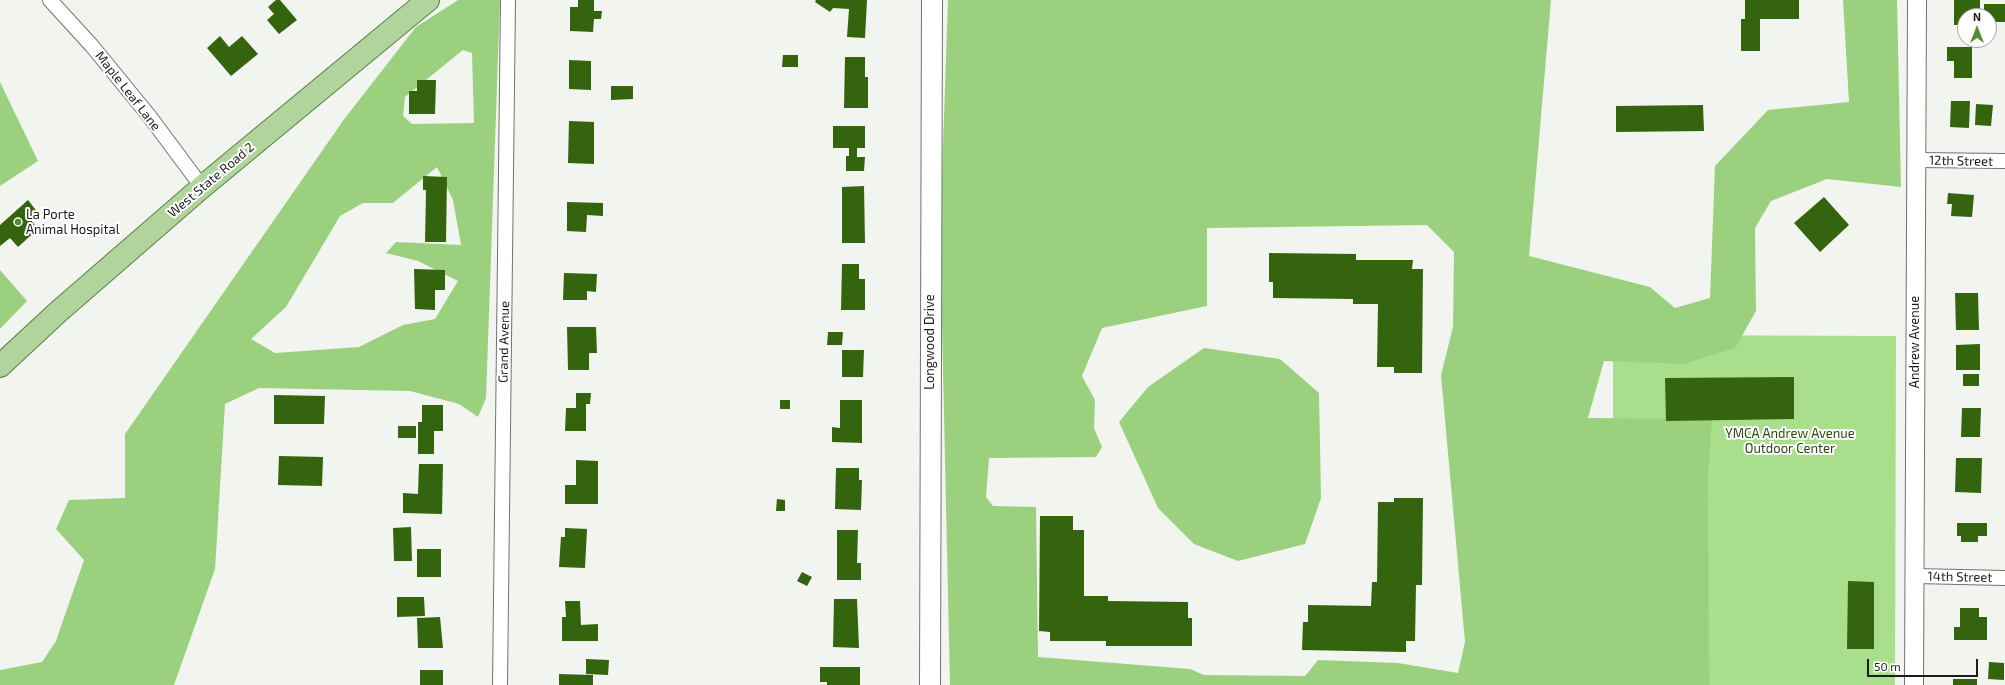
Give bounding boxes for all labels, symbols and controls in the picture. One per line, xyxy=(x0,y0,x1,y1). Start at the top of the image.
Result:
north arrow xyxy=(1957,8,1997,48)
text: N xyxy=(1973,10,1981,23)
street label: Maple Leaf Lane xyxy=(92,48,164,134)
street label: West State Road 2 xyxy=(165,139,257,221)
street label: 12th Street xyxy=(1929,153,1993,169)
place label: La Porte Animal Hospital xyxy=(26,207,120,238)
marker: La Porte Animal Hospital xyxy=(13,217,23,227)
street label: Longwood Drive xyxy=(922,294,938,390)
street label: Andrew Avenue xyxy=(1907,296,1923,388)
street label: Grand Avenue xyxy=(495,301,513,383)
park label: YMCA Andrew Avenue Outdoor Center xyxy=(1725,426,1855,457)
street label: 14th Street xyxy=(1928,569,1992,585)
scale bar xyxy=(1869,651,1980,677)
text: 50 m xyxy=(1874,659,1901,673)

